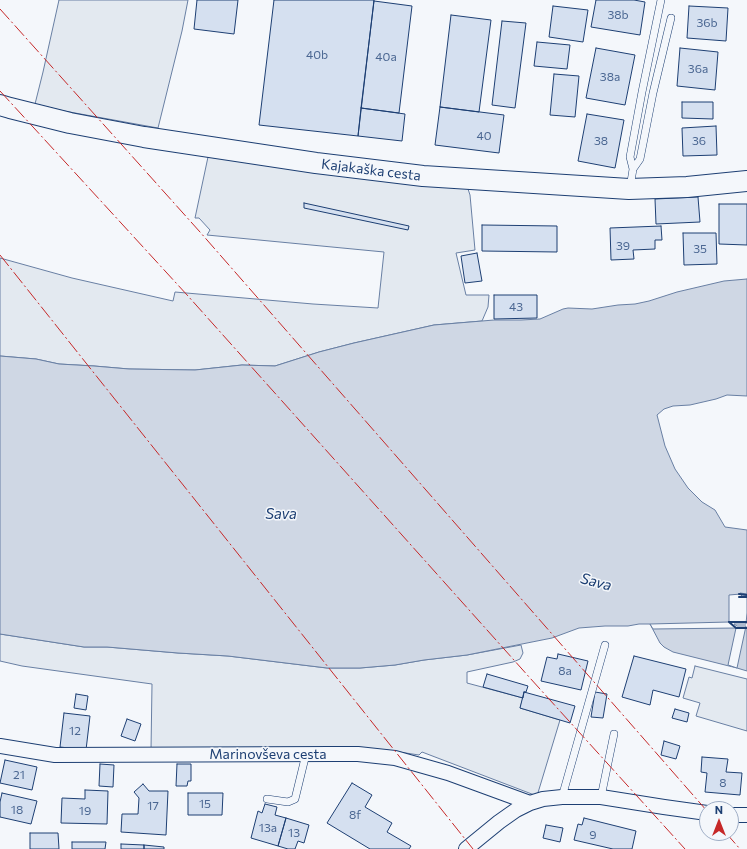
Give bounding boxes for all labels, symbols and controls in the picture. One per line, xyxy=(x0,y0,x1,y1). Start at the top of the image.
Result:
house number: 38b xyxy=(607,8,629,22)
house number: 36b xyxy=(696,16,718,30)
house number: 40b xyxy=(306,48,328,62)
house number: 40a xyxy=(375,50,397,64)
house number: 36a xyxy=(688,62,708,76)
house number: 38a xyxy=(600,70,620,84)
house number: 40 xyxy=(476,129,492,143)
house number: 38 xyxy=(594,134,608,148)
house number: 36 xyxy=(692,134,706,148)
street label: Kajakaška cesta xyxy=(320,156,422,184)
house number: 39 xyxy=(616,239,630,253)
house number: 35 xyxy=(693,242,707,256)
house number: 43 xyxy=(509,300,523,314)
water label: Sava xyxy=(265,505,297,523)
water label: Sava xyxy=(578,569,614,595)
house number: 8a xyxy=(558,664,572,678)
house number: 12 xyxy=(69,724,81,738)
street label: Marinovševa cesta xyxy=(209,746,327,762)
house number: 21 xyxy=(13,768,25,782)
house number: 8 xyxy=(719,776,727,790)
house number: 15 xyxy=(199,797,211,811)
house number: 17 xyxy=(147,799,159,813)
north arrow xyxy=(699,801,739,841)
house number: 18 xyxy=(11,803,23,817)
text: N xyxy=(715,803,723,816)
house number: 19 xyxy=(79,804,91,818)
house number: 8f xyxy=(349,808,361,822)
house number: 13a xyxy=(259,821,277,835)
house number: 13 xyxy=(288,826,300,840)
house number: 9 xyxy=(589,828,597,842)

